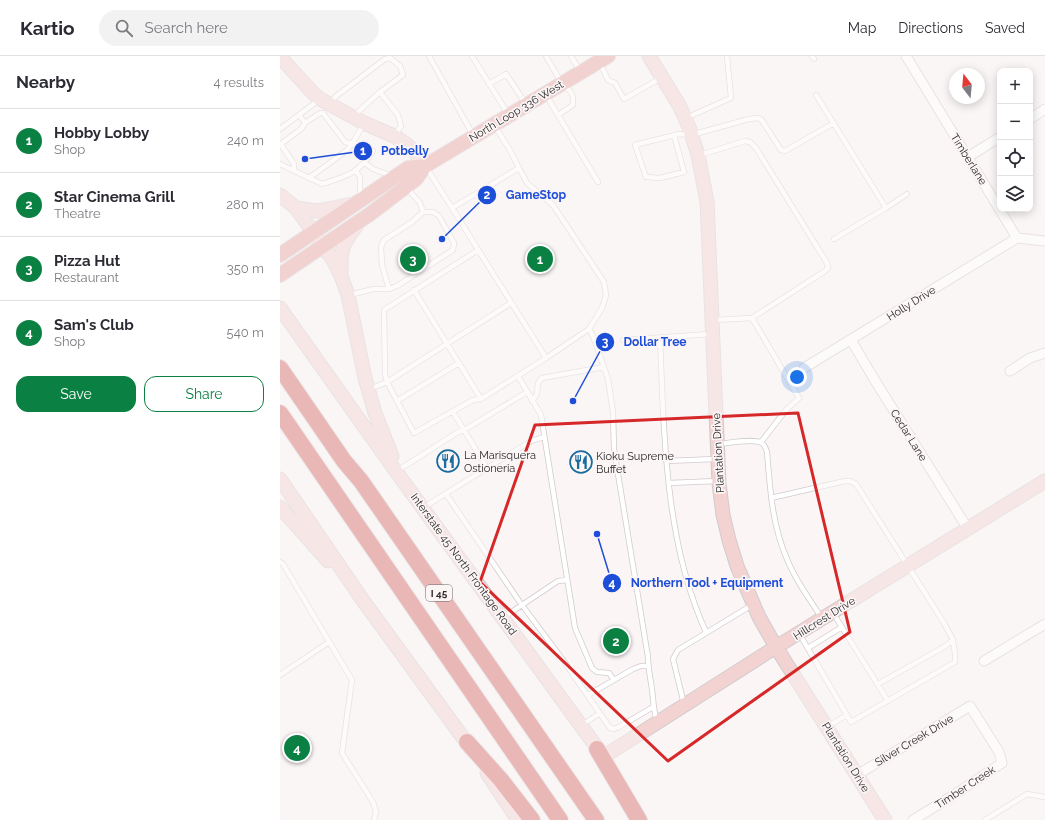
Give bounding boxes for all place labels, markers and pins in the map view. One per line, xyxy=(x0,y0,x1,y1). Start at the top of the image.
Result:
callout: Potbelly xyxy=(353,139,437,163)
callout: GameStop xyxy=(477,183,574,207)
pin: 3 xyxy=(400,244,426,274)
pin: 1 xyxy=(527,244,553,274)
callout: Dollar Tree xyxy=(595,330,695,354)
restaurant icon: La Marisquera Ostioneria xyxy=(435,448,461,474)
place label: La Marisquera Ostioneria xyxy=(464,449,536,475)
restaurant icon: Kioku Supreme Buffet xyxy=(568,449,594,475)
place label: Kioku Supreme Buffet xyxy=(596,450,674,476)
callout: Northern Tool + Equipment xyxy=(602,571,792,595)
pin: 2 xyxy=(603,626,629,656)
pin: 4 xyxy=(284,733,310,763)

